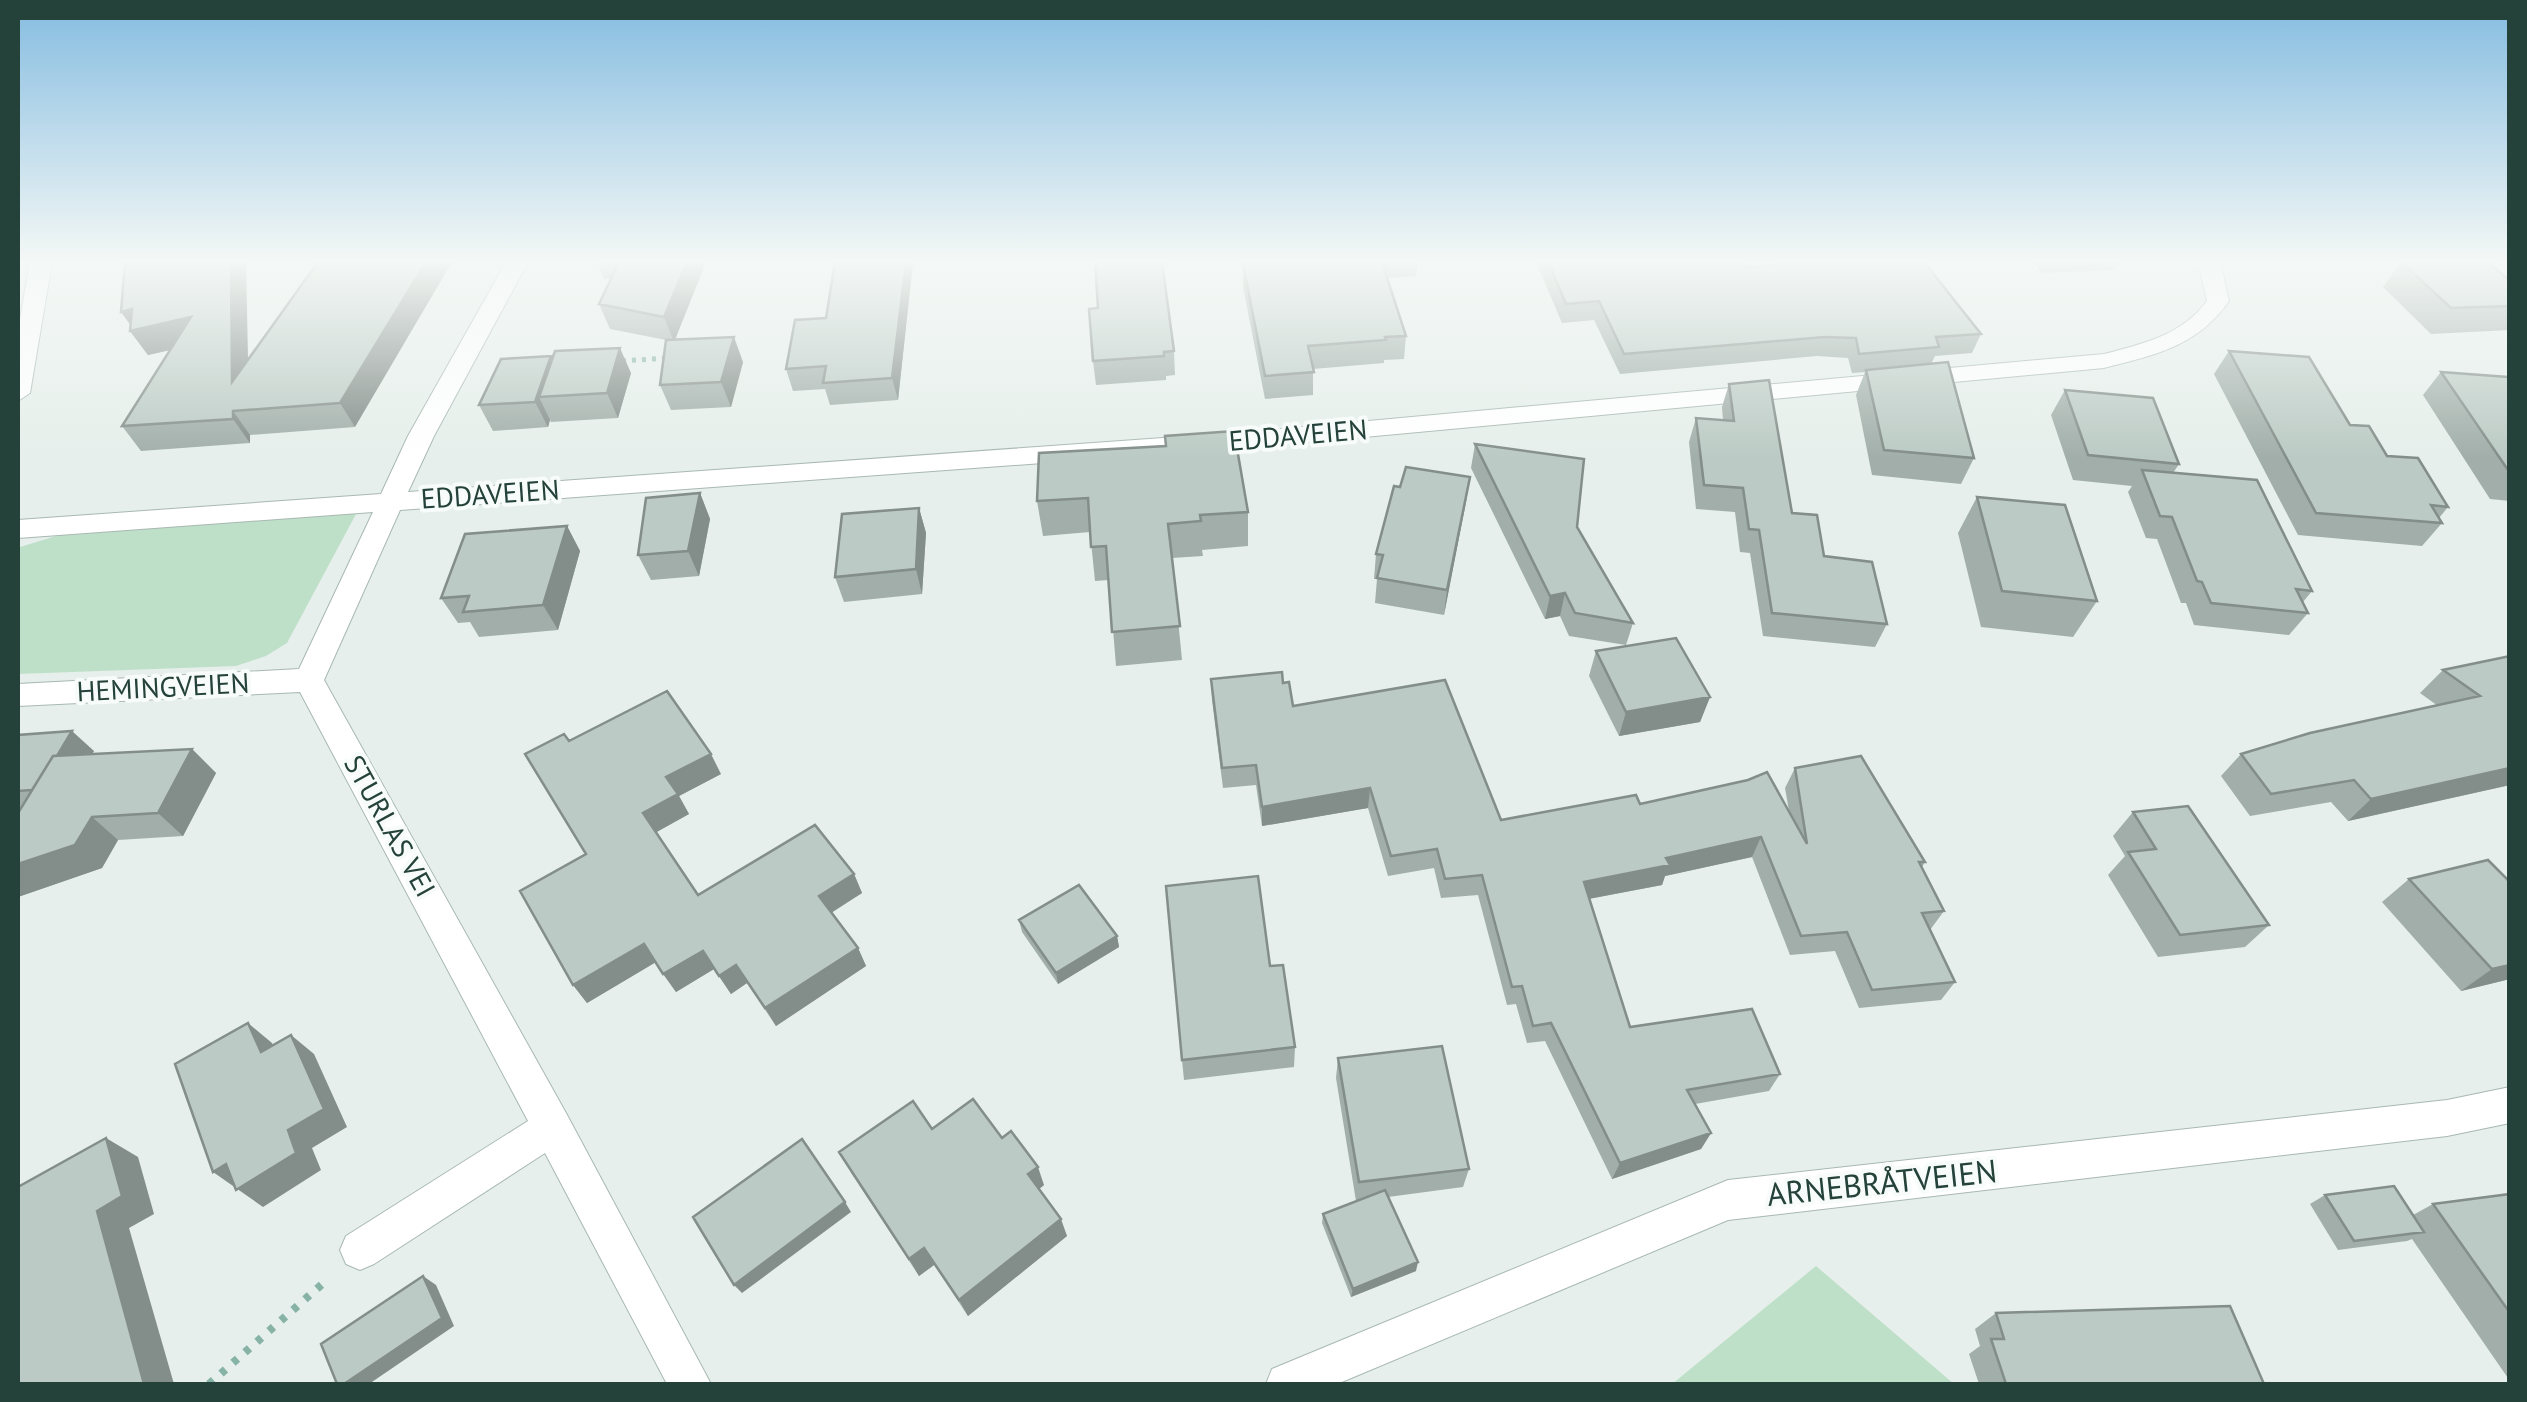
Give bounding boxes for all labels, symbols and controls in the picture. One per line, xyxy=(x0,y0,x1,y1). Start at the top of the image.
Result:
street label: EDDAVEIEN xyxy=(1227,410,1369,459)
street label: EDDAVEIEN xyxy=(419,470,561,517)
street label: HEMINGVEIEN xyxy=(76,663,250,710)
street label: STURLAS VEI xyxy=(336,748,445,903)
street label: ARNEBRÅTVEIEN xyxy=(1765,1149,1999,1215)

